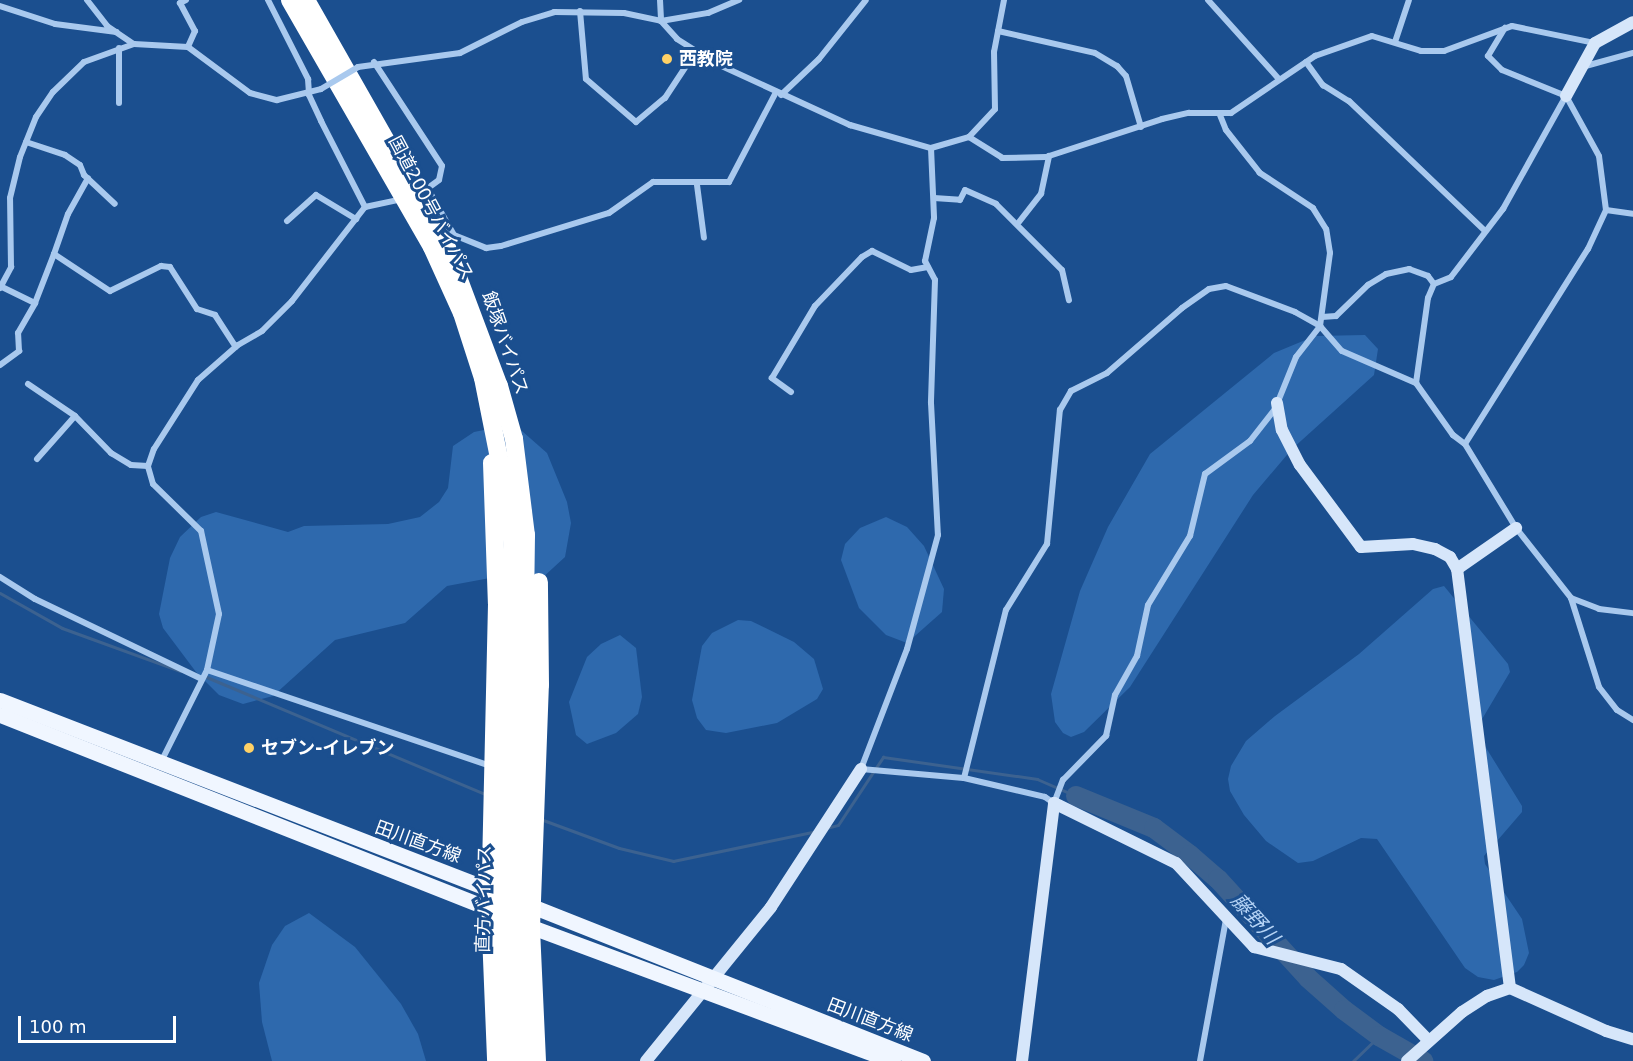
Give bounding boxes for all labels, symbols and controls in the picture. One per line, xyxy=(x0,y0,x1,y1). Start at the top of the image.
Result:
place label: 西教院 xyxy=(679,48,733,70)
marker: 西教院 xyxy=(660,52,674,66)
street label: 国道200号バイパス xyxy=(384,132,478,284)
street label: 飯塚バイパス xyxy=(477,288,533,398)
place label: セブン-イレブン xyxy=(261,737,394,759)
marker: セブン-イレブン xyxy=(242,741,256,755)
street label: 田川直方線 xyxy=(372,816,464,868)
street label: 直方バイパス xyxy=(472,845,496,953)
water label: 藤野川 xyxy=(1226,889,1284,949)
street label: 田川直方線 xyxy=(824,994,916,1046)
scale bar xyxy=(21,1004,178,1042)
text: 100 m xyxy=(29,1016,87,1037)

